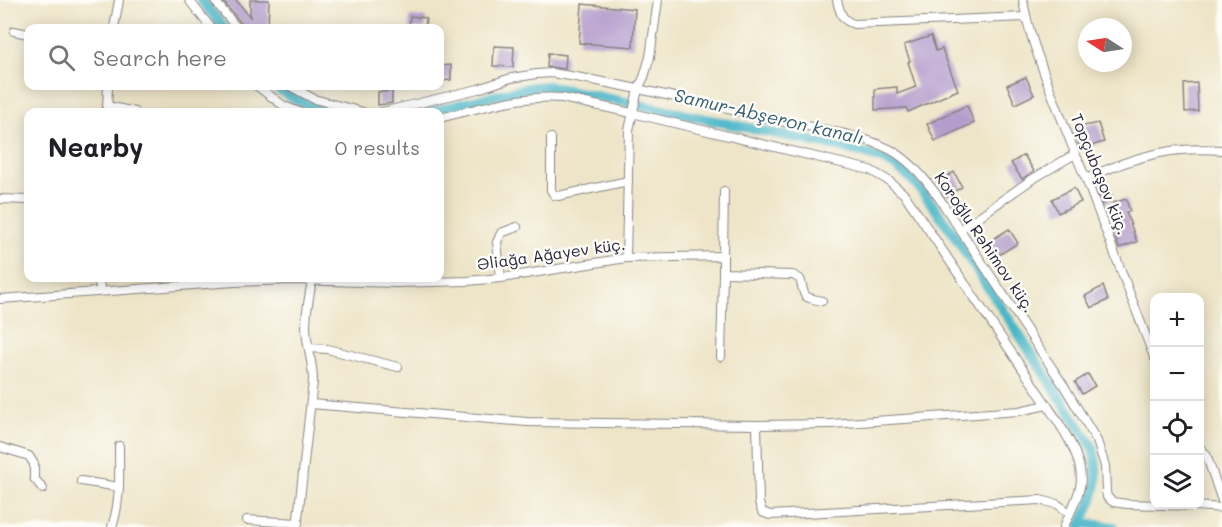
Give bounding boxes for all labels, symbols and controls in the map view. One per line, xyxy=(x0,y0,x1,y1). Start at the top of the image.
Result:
north arrow xyxy=(1078,18,1132,72)
search box xyxy=(24,24,444,90)
icon: search xyxy=(45,41,78,74)
text: Search here xyxy=(93,43,227,72)
water label: Samur-Abşeron kanalı xyxy=(672,83,866,150)
street label: Topçubaşov küç. xyxy=(1067,110,1134,237)
text: Nearby xyxy=(48,130,143,164)
text: 0 results xyxy=(335,134,420,160)
street label: Koroğlu Rəhimov küç. xyxy=(931,167,1040,316)
street label: Əliağa Ağayev küç. xyxy=(475,233,626,274)
map controls xyxy=(1150,293,1204,509)
button: + xyxy=(1150,293,1204,347)
button: − xyxy=(1150,347,1204,401)
button: locate xyxy=(1150,401,1204,455)
button: layers xyxy=(1150,455,1204,509)

